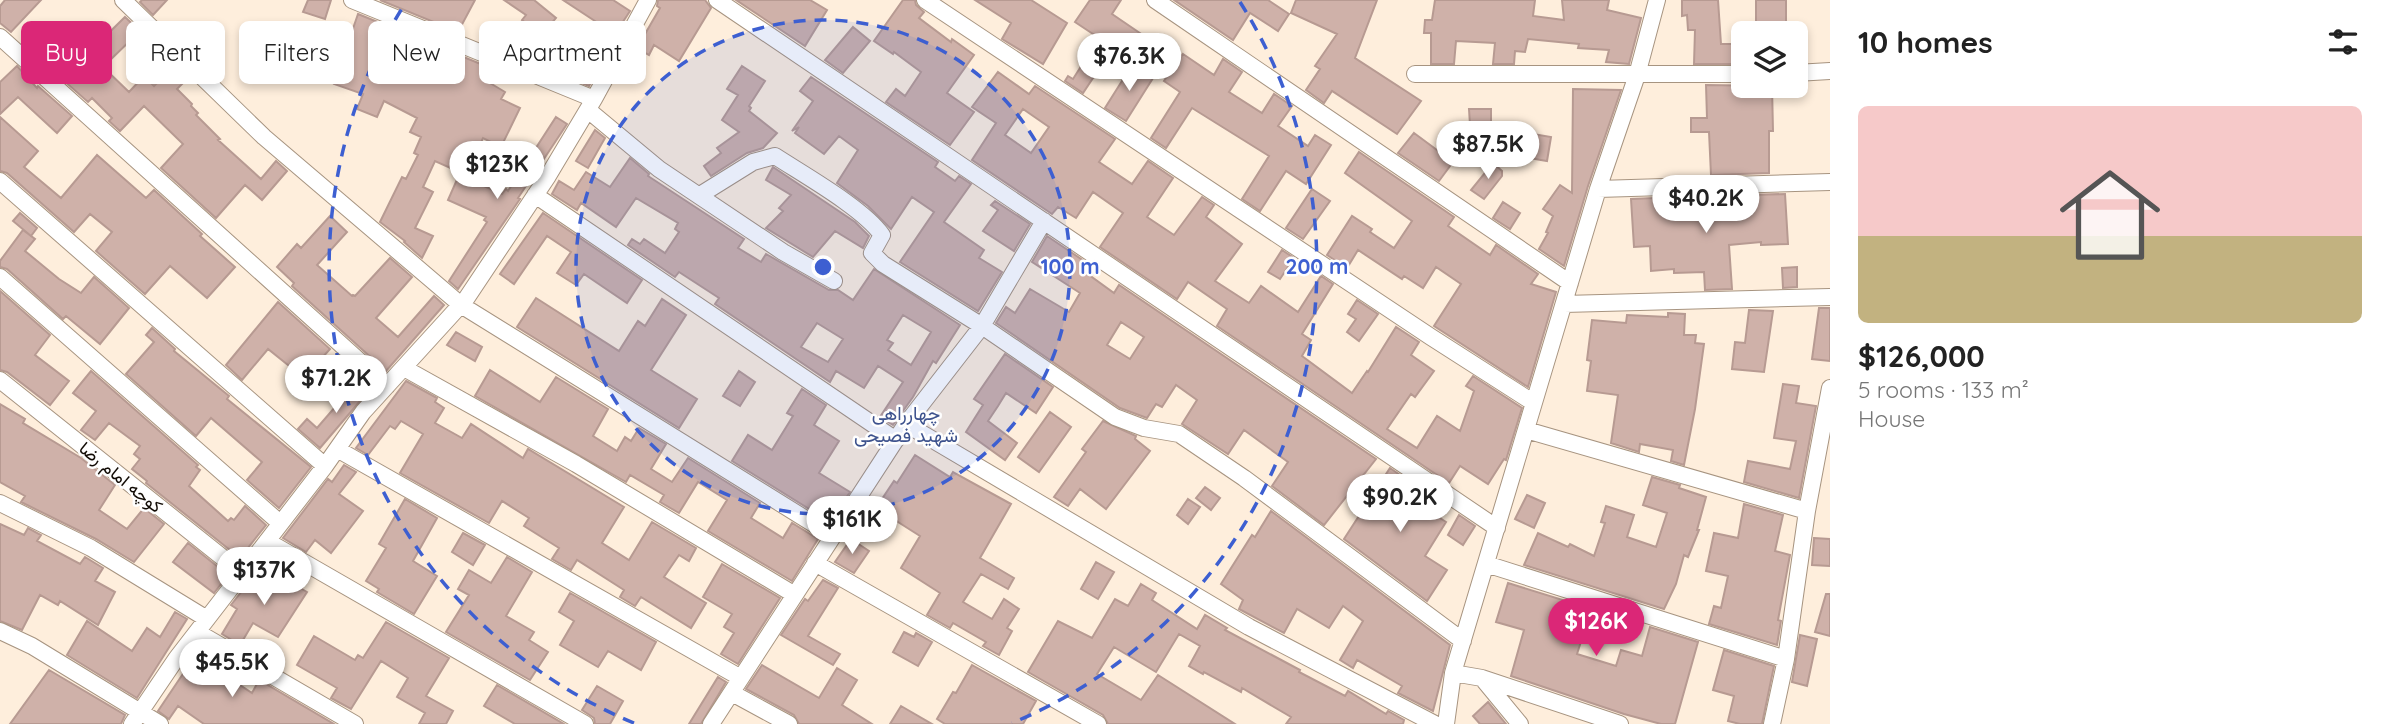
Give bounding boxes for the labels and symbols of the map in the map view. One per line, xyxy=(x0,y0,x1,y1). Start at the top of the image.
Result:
pin: $76.3K xyxy=(1072,34,1186,93)
pin: $87.5K xyxy=(1431,122,1545,181)
pin: $123K xyxy=(448,142,546,201)
pin: $40.2K xyxy=(1649,176,1763,235)
text: 100 m xyxy=(1040,253,1100,279)
text: 200 m xyxy=(1286,253,1348,279)
centre of rings xyxy=(811,255,835,279)
pin: $71.2K xyxy=(279,356,393,415)
district label: چهارراهی شهید فصیحی xyxy=(854,401,958,447)
street label: کوچه امام رضا xyxy=(74,436,167,518)
pin: $90.2K xyxy=(1343,475,1457,534)
pin: $161K xyxy=(803,496,901,556)
pin: $137K xyxy=(215,548,313,607)
pin: $126K xyxy=(1547,598,1645,658)
pin: $45.5K xyxy=(175,640,289,699)

